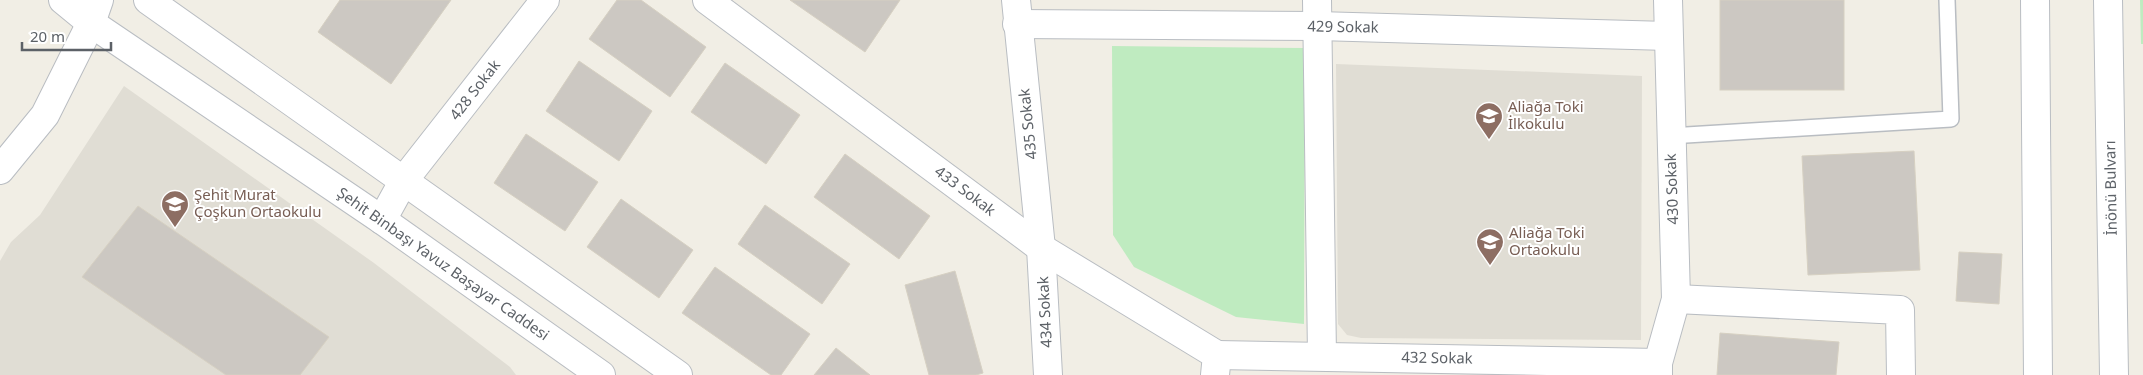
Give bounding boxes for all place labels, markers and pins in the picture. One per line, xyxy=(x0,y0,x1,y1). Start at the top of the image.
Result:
place label: Aliağa Toki İlkokulu xyxy=(1508,96,1584,133)
school or university icon: Aliağa Toki İlkokulu xyxy=(1474,101,1504,140)
place label: Şehit Murat Çoşkun Ortaokulu xyxy=(194,184,321,221)
school or university icon: Şehit Murat Çoşkun Ortaokulu xyxy=(160,189,190,228)
place label: Aliağa Toki Ortaokulu xyxy=(1509,222,1585,259)
school or university icon: Aliağa Toki Ortaokulu xyxy=(1475,227,1505,266)

